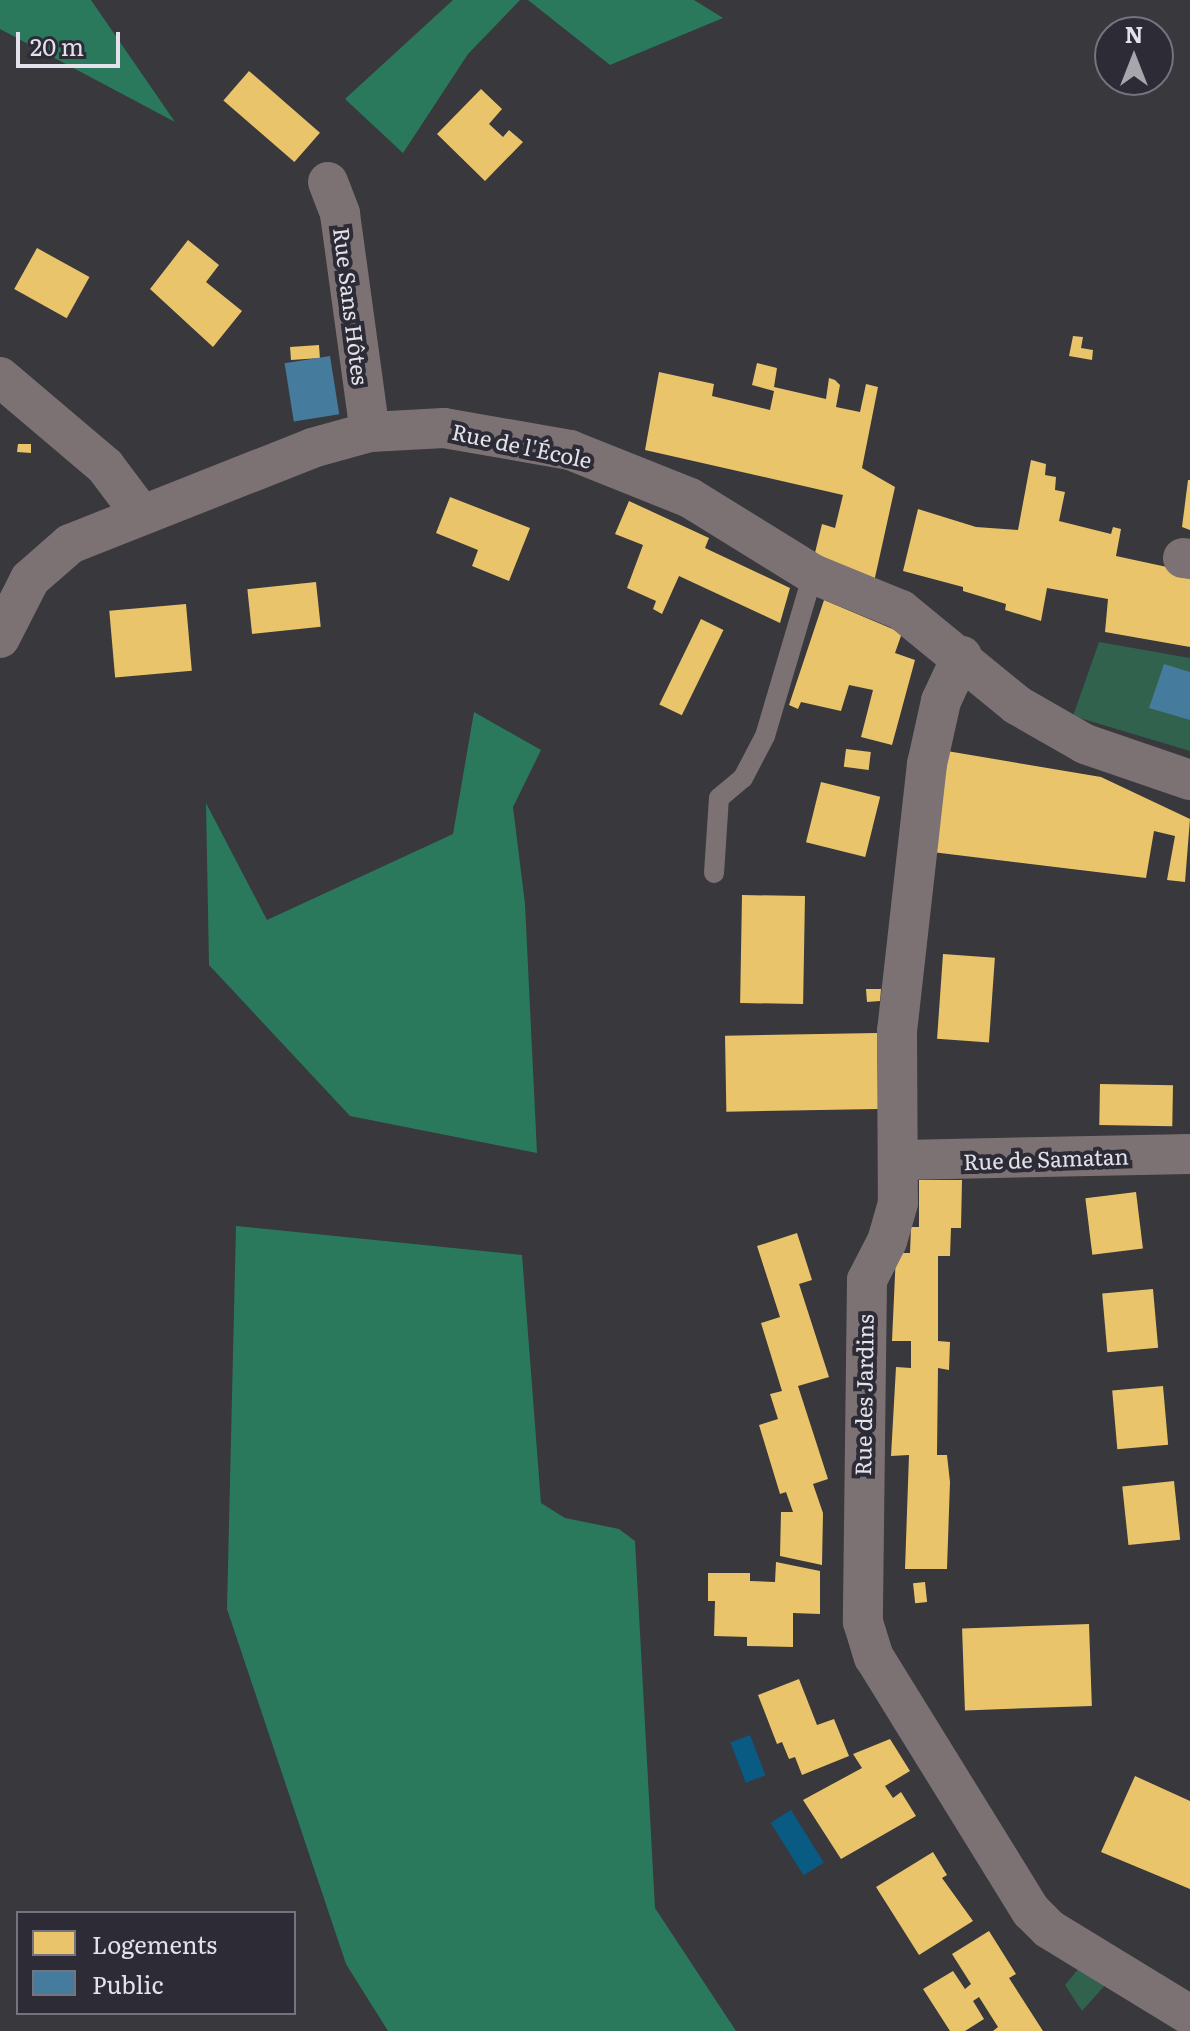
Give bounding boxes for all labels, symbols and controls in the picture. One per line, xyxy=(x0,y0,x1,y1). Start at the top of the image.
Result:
scale bar xyxy=(20,16,124,66)
north arrow xyxy=(1094,16,1174,96)
text: N xyxy=(1125,17,1143,50)
text: 20 m xyxy=(30,28,84,63)
street label: Rue Sans Hôtes xyxy=(329,226,375,386)
street label: Rue de l'École xyxy=(450,417,594,473)
street label: Rue de Samatan xyxy=(963,1142,1129,1174)
street label: Rue des Jardins xyxy=(848,1314,878,1476)
legend xyxy=(16,1911,296,2015)
text: Logements xyxy=(92,1926,217,1961)
text: Public xyxy=(92,1966,163,2001)

